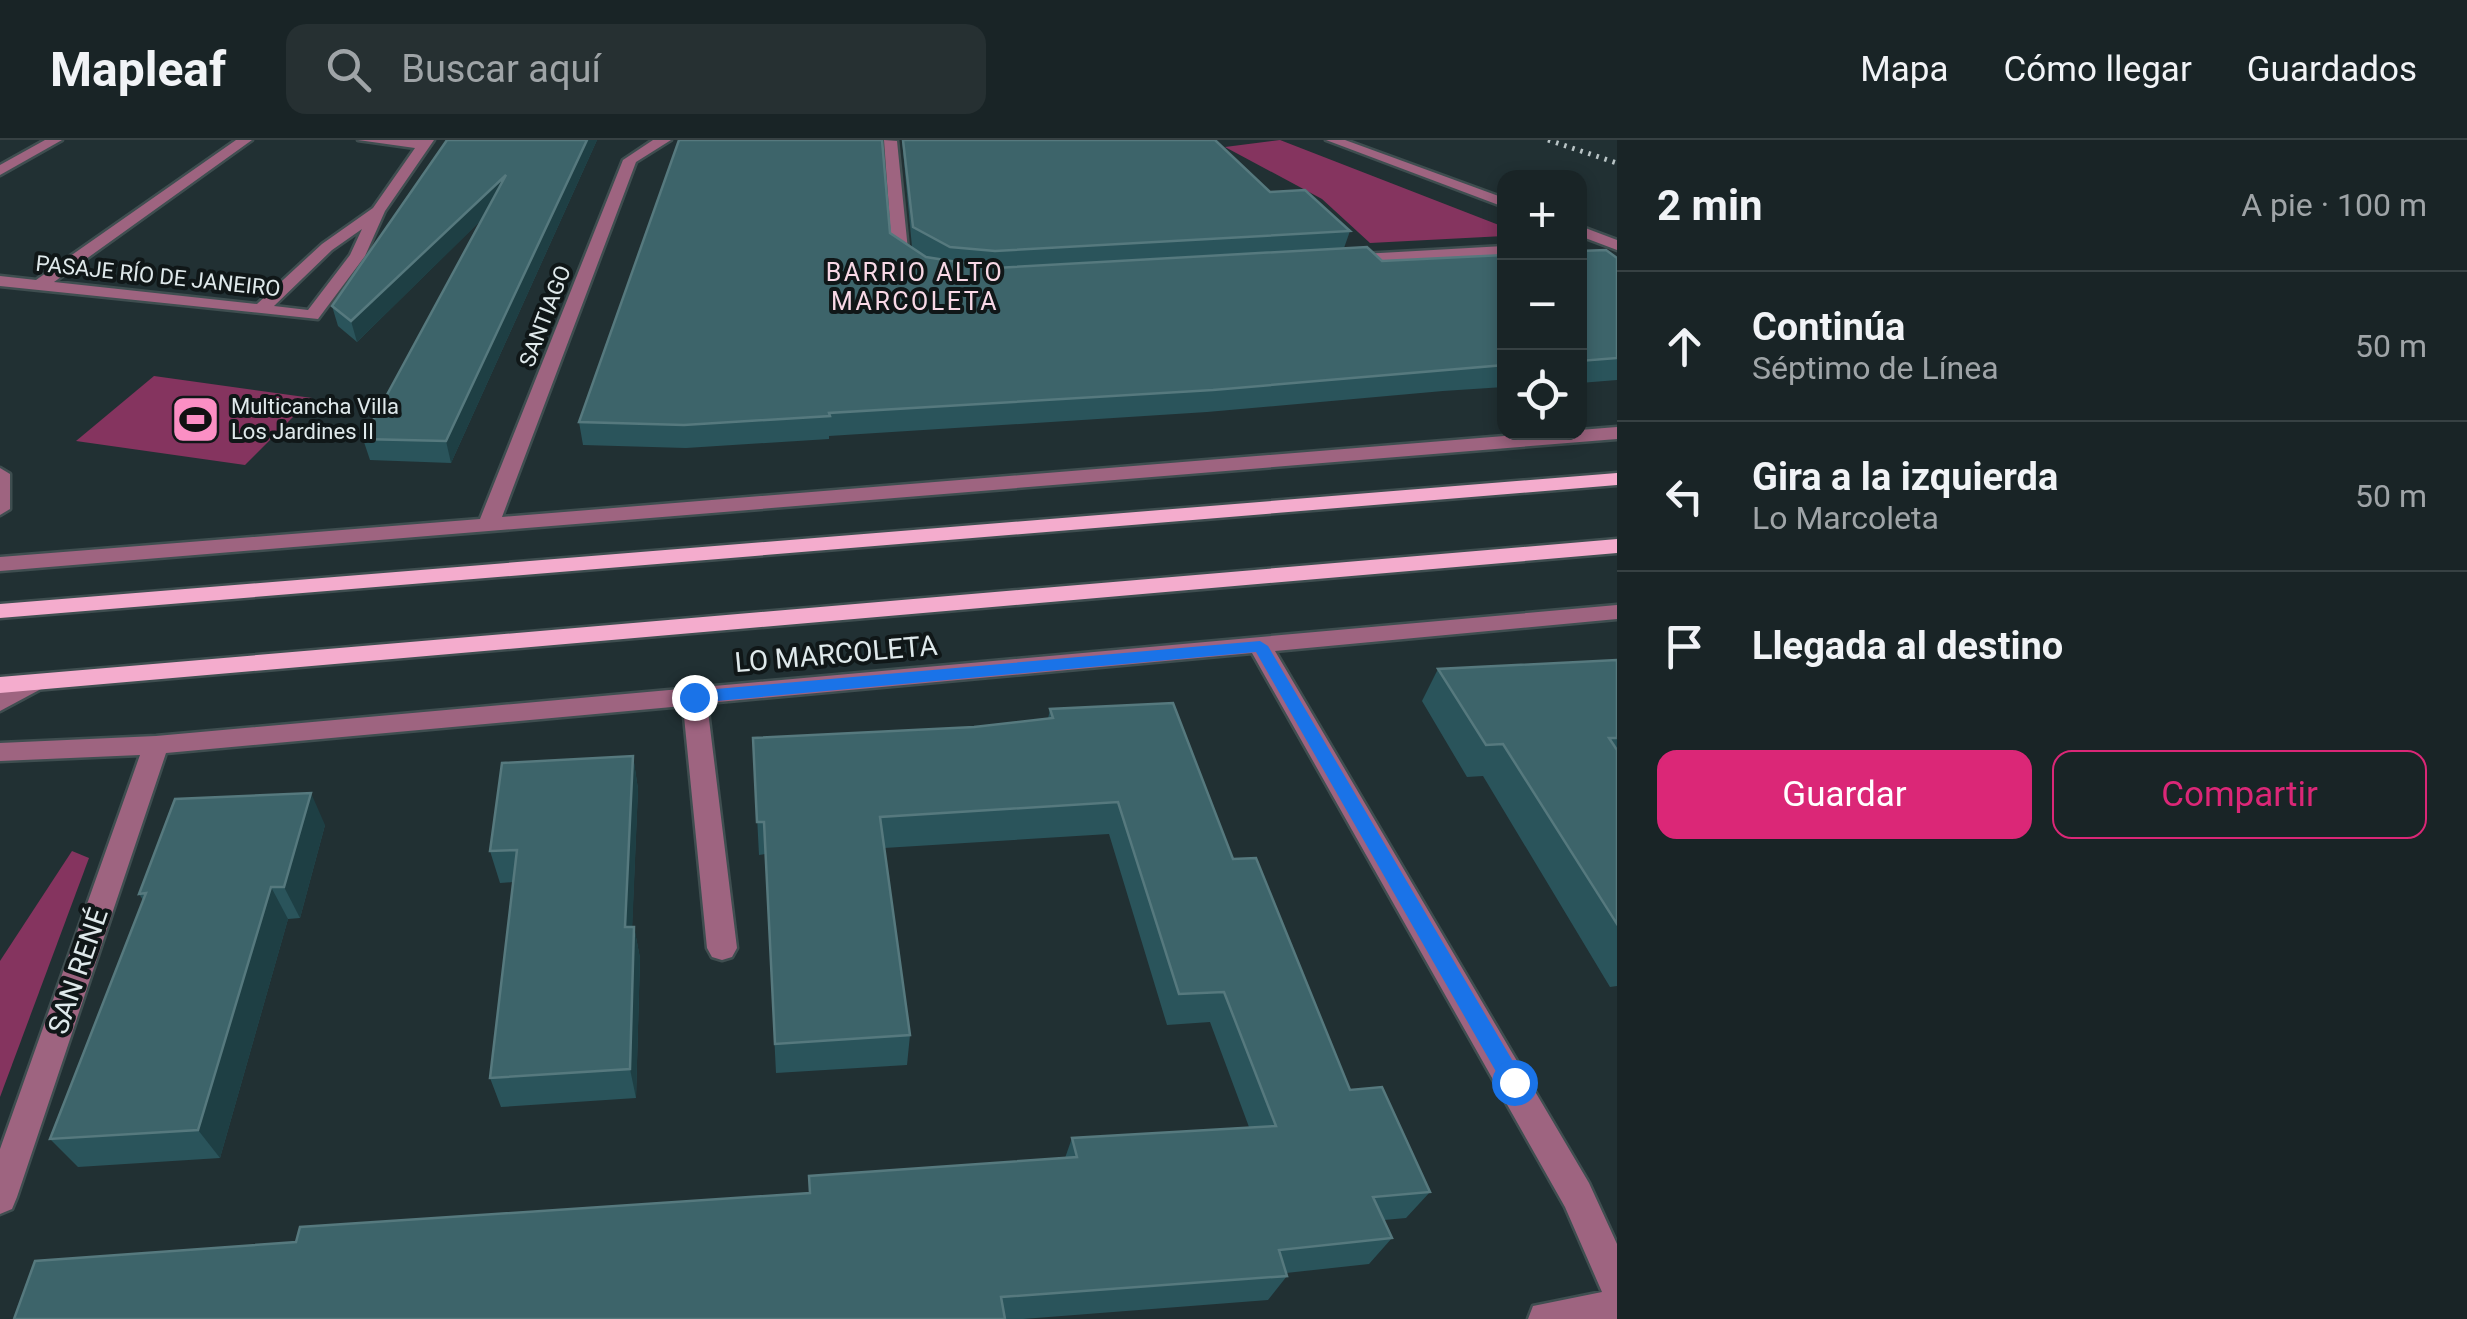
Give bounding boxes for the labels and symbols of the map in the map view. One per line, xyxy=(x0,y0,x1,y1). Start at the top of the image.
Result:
street label: PASAJE RÍO DE JANEIRO xyxy=(34,251,282,301)
district label: BARRIO ALTO MARCOLETA xyxy=(826,258,1004,316)
street label: SANTIAGO xyxy=(514,262,576,370)
sports icon: Multicancha Villa Los Jardines II xyxy=(170,393,222,445)
place label: Multicancha Villa Los Jardines II xyxy=(231,394,399,444)
street label: LO MARCOLETA xyxy=(733,629,939,679)
route end xyxy=(672,675,718,721)
street label: SAN RENÉ xyxy=(41,904,115,1038)
route start xyxy=(1492,1060,1538,1106)

